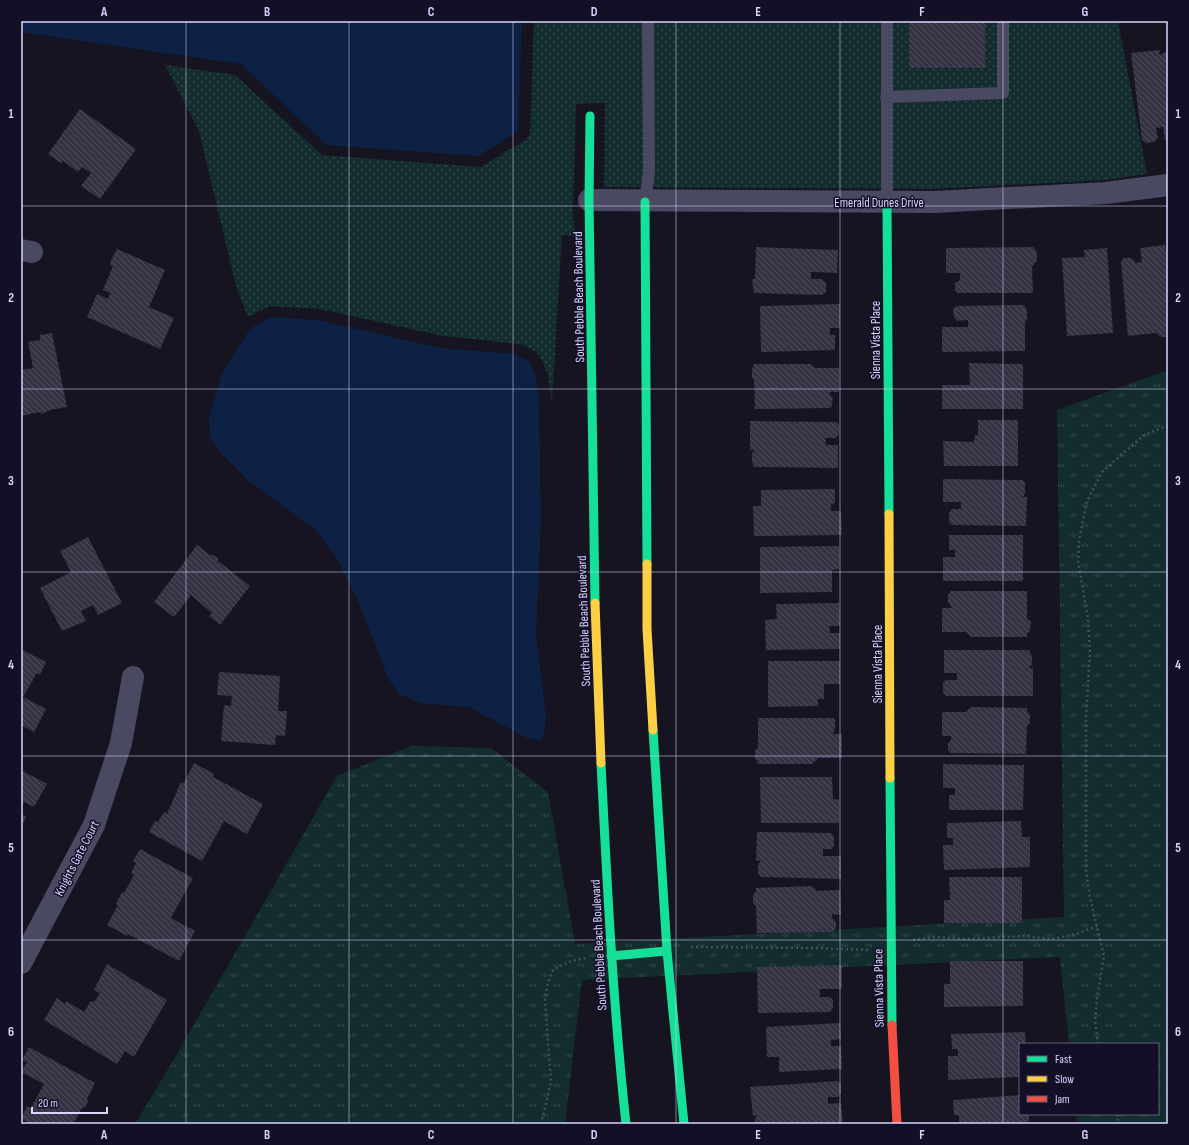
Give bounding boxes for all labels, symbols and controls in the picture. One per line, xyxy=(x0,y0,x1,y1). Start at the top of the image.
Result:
text: A xyxy=(100,4,108,20)
text: B xyxy=(264,4,270,20)
text: C xyxy=(428,4,435,20)
text: D xyxy=(591,4,598,20)
text: E xyxy=(755,4,761,20)
text: F xyxy=(919,4,925,20)
text: G xyxy=(1082,4,1089,20)
text: 1 xyxy=(8,106,14,122)
text: 1 xyxy=(1175,106,1181,122)
street label: Emerald Dunes Drive xyxy=(834,195,924,211)
street label: South Pebble Beach Boulevard xyxy=(570,231,588,363)
text: 2 xyxy=(8,290,14,306)
text: 2 xyxy=(1175,290,1181,306)
street label: Sienna Vista Place xyxy=(868,301,884,379)
text: 3 xyxy=(8,473,14,489)
text: 3 xyxy=(1175,473,1181,489)
street label: South Pebble Beach Boulevard xyxy=(574,555,594,687)
street label: Sienna Vista Place xyxy=(870,625,886,703)
text: 4 xyxy=(8,657,14,673)
text: 4 xyxy=(1175,657,1181,673)
street label: Knights Gate Court xyxy=(51,818,103,899)
text: 5 xyxy=(8,840,14,856)
text: 5 xyxy=(1175,840,1181,856)
street label: South Pebble Beach Boulevard xyxy=(588,879,610,1011)
street label: Sienna Vista Place xyxy=(870,949,888,1027)
text: 6 xyxy=(8,1024,14,1040)
text: 6 xyxy=(1175,1024,1181,1040)
legend xyxy=(1019,1043,1159,1115)
text: Fast xyxy=(1055,1052,1072,1067)
text: Slow xyxy=(1055,1072,1074,1087)
scale bar xyxy=(32,1089,107,1115)
text: Jam xyxy=(1054,1092,1070,1107)
text: 20 m xyxy=(38,1096,58,1111)
text: A xyxy=(100,1127,108,1143)
text: B xyxy=(264,1127,270,1143)
text: C xyxy=(428,1127,435,1143)
text: D xyxy=(591,1127,598,1143)
text: E xyxy=(755,1127,761,1143)
text: F xyxy=(919,1127,925,1143)
text: G xyxy=(1082,1127,1089,1143)

